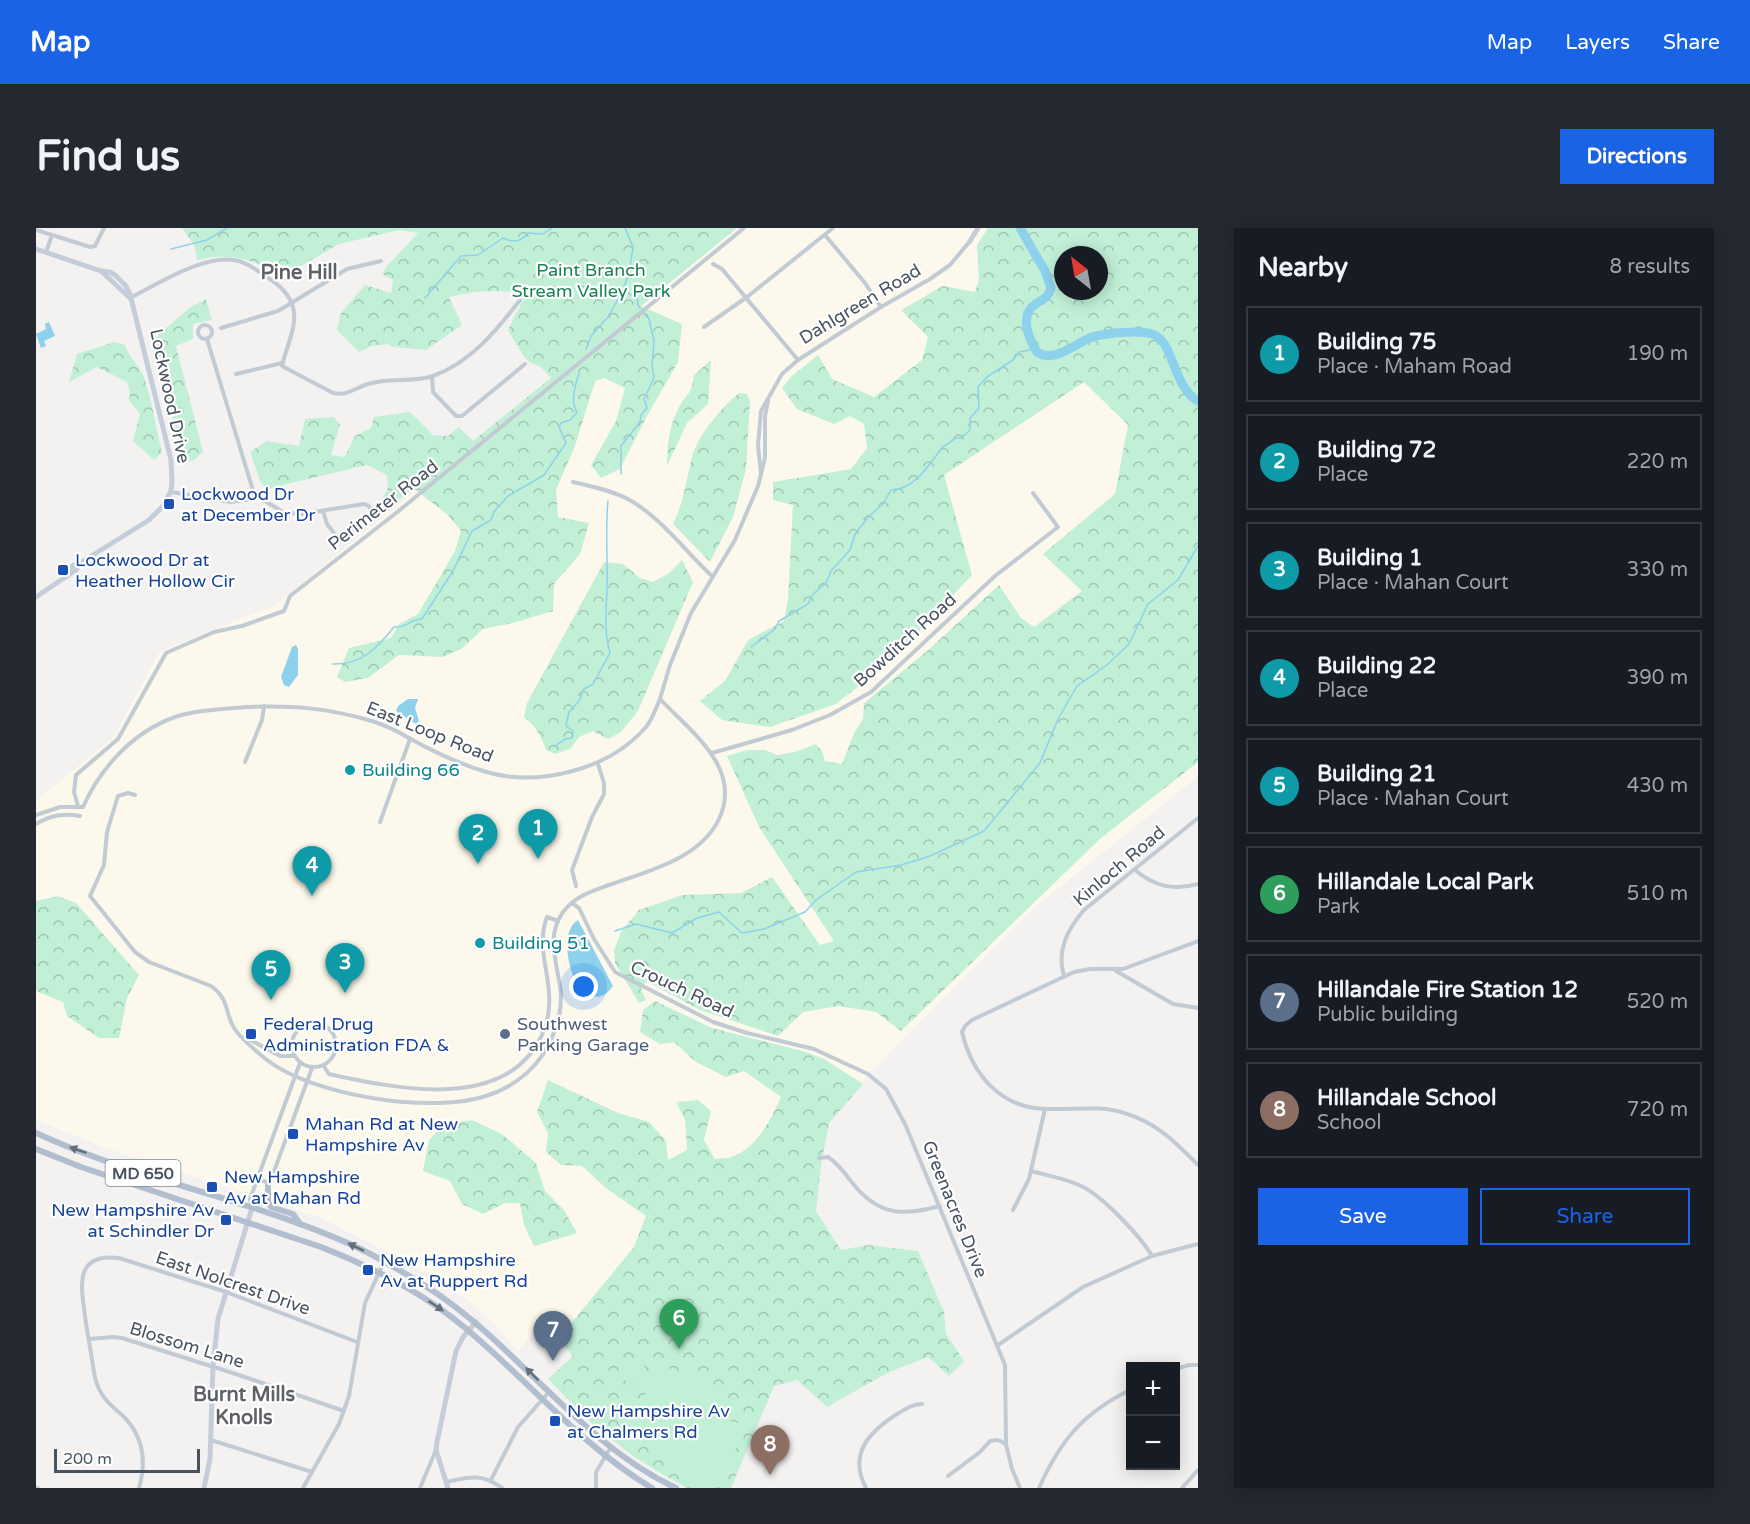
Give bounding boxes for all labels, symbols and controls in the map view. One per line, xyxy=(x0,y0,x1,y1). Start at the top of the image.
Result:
text: Map xyxy=(30,25,90,59)
text: Map xyxy=(1487,30,1532,55)
text: Layers xyxy=(1565,30,1630,55)
text: Share xyxy=(1663,30,1720,55)
button: Directions xyxy=(1560,129,1714,184)
text: Find us xyxy=(36,131,180,182)
north arrow xyxy=(1054,246,1108,300)
text: Nearby xyxy=(1258,252,1348,283)
text: 8 results xyxy=(1610,255,1690,279)
park label: Paint Branch Stream Valley Park xyxy=(511,259,671,302)
street label: Dahlgreen Road xyxy=(795,259,925,349)
district label: Pine Hill xyxy=(261,261,337,285)
street label: Lockwood Drive xyxy=(145,327,195,465)
text: Building 75 xyxy=(1317,329,1436,355)
text: 1 xyxy=(1273,342,1286,366)
text: 190 m xyxy=(1627,342,1688,366)
text: Place · Maham Road xyxy=(1317,355,1512,379)
text: Building 72 xyxy=(1317,437,1436,463)
text: 2 xyxy=(1273,450,1286,474)
text: 220 m xyxy=(1627,450,1688,474)
street label: Perimeter Road xyxy=(323,455,443,555)
text: Place xyxy=(1317,463,1368,487)
place label: Lockwood Dr at December Dr xyxy=(181,483,316,526)
marker: Lockwood Dr at December Dr xyxy=(162,497,176,511)
text: Building 1 xyxy=(1317,545,1423,571)
place label: Lockwood Dr at Heather Hollow Cir xyxy=(75,549,235,592)
text: 3 xyxy=(1273,558,1286,582)
text: 330 m xyxy=(1627,558,1688,582)
marker: Lockwood Dr at Heather Hollow Cir xyxy=(56,563,70,577)
text: Place · Mahan Court xyxy=(1317,571,1509,595)
street label: Bowditch Road xyxy=(849,588,961,692)
text: Building 22 xyxy=(1317,653,1436,679)
text: 4 xyxy=(1273,666,1286,690)
text: 390 m xyxy=(1627,666,1688,690)
text: Place xyxy=(1317,679,1368,703)
street label: East Loop Road xyxy=(363,696,497,768)
place label: Building 66 xyxy=(362,759,460,781)
text: Building 21 xyxy=(1317,761,1436,787)
marker: Building 66 xyxy=(343,763,357,777)
text: 5 xyxy=(1273,774,1286,798)
text: 430 m xyxy=(1627,774,1688,798)
text: Place · Mahan Court xyxy=(1317,787,1509,811)
pin: 1 xyxy=(518,810,558,859)
pin: 2 xyxy=(458,814,498,864)
street label: Kinloch Road xyxy=(1068,821,1170,911)
pin: 4 xyxy=(292,846,332,896)
text: Hillandale Local Park xyxy=(1317,869,1534,895)
text: 6 xyxy=(1273,882,1286,906)
text: 510 m xyxy=(1627,882,1688,906)
text: Park xyxy=(1317,895,1360,919)
place label: Building 51 xyxy=(492,932,590,954)
marker: Building 51 xyxy=(473,936,487,950)
pin: 3 xyxy=(326,944,364,993)
pin: 5 xyxy=(252,950,290,1000)
street label: Crouch Road xyxy=(627,955,737,1023)
your location xyxy=(569,972,598,1001)
text: Hillandale Fire Station 12 xyxy=(1317,977,1578,1003)
text: 7 xyxy=(1273,990,1286,1014)
text: 520 m xyxy=(1627,990,1688,1014)
text: Public building xyxy=(1317,1003,1458,1027)
place label: Federal Drug Administration FDA & xyxy=(263,1013,450,1056)
place label: Southwest Parking Garage xyxy=(517,1013,649,1056)
marker: Federal Drug Administration FDA & xyxy=(244,1027,258,1041)
marker: Southwest Parking Garage xyxy=(498,1027,512,1041)
text: Hillandale School xyxy=(1317,1085,1496,1111)
text: 8 xyxy=(1273,1098,1286,1122)
text: 720 m xyxy=(1627,1098,1688,1122)
text: School xyxy=(1317,1111,1381,1135)
place label: Mahan Rd at New Hampshire Av xyxy=(305,1113,458,1156)
marker: Mahan Rd at New Hampshire Av xyxy=(286,1127,300,1141)
street label: Greenacres Drive xyxy=(917,1137,993,1281)
one-way arrow xyxy=(68,1144,86,1154)
road number: MD 650 xyxy=(106,1160,180,1186)
place label: New Hampshire Av at Mahan Rd xyxy=(224,1166,361,1209)
marker: New Hampshire Av at Mahan Rd xyxy=(205,1180,219,1194)
button: Save xyxy=(1258,1188,1468,1245)
button: Share xyxy=(1480,1188,1690,1245)
place label: New Hampshire Av at Schindler Dr xyxy=(51,1199,214,1242)
marker: New Hampshire Av at Schindler Dr xyxy=(219,1213,233,1227)
one-way arrow xyxy=(347,1242,364,1251)
street label: East Nolcrest Drive xyxy=(153,1246,313,1320)
place label: New Hampshire Av at Ruppert Rd xyxy=(380,1249,528,1292)
marker: New Hampshire Av at Ruppert Rd xyxy=(361,1263,375,1277)
one-way arrow xyxy=(428,1300,444,1311)
pin: 6 xyxy=(660,1300,698,1349)
pin: 7 xyxy=(534,1312,572,1361)
street label: Blossom Lane xyxy=(127,1317,247,1373)
map controls xyxy=(1126,1362,1180,1470)
button: + xyxy=(1126,1362,1180,1416)
one-way arrow xyxy=(525,1367,540,1381)
district label: Burnt Mills Knolls xyxy=(193,1383,295,1430)
place label: New Hampshire Av at Chalmers Rd xyxy=(567,1400,730,1443)
marker: New Hampshire Av at Chalmers Rd xyxy=(548,1414,562,1428)
button: − xyxy=(1126,1416,1180,1470)
pin: 8 xyxy=(750,1426,790,1475)
scale bar xyxy=(54,1446,200,1474)
text: 200 m xyxy=(63,1449,112,1469)

